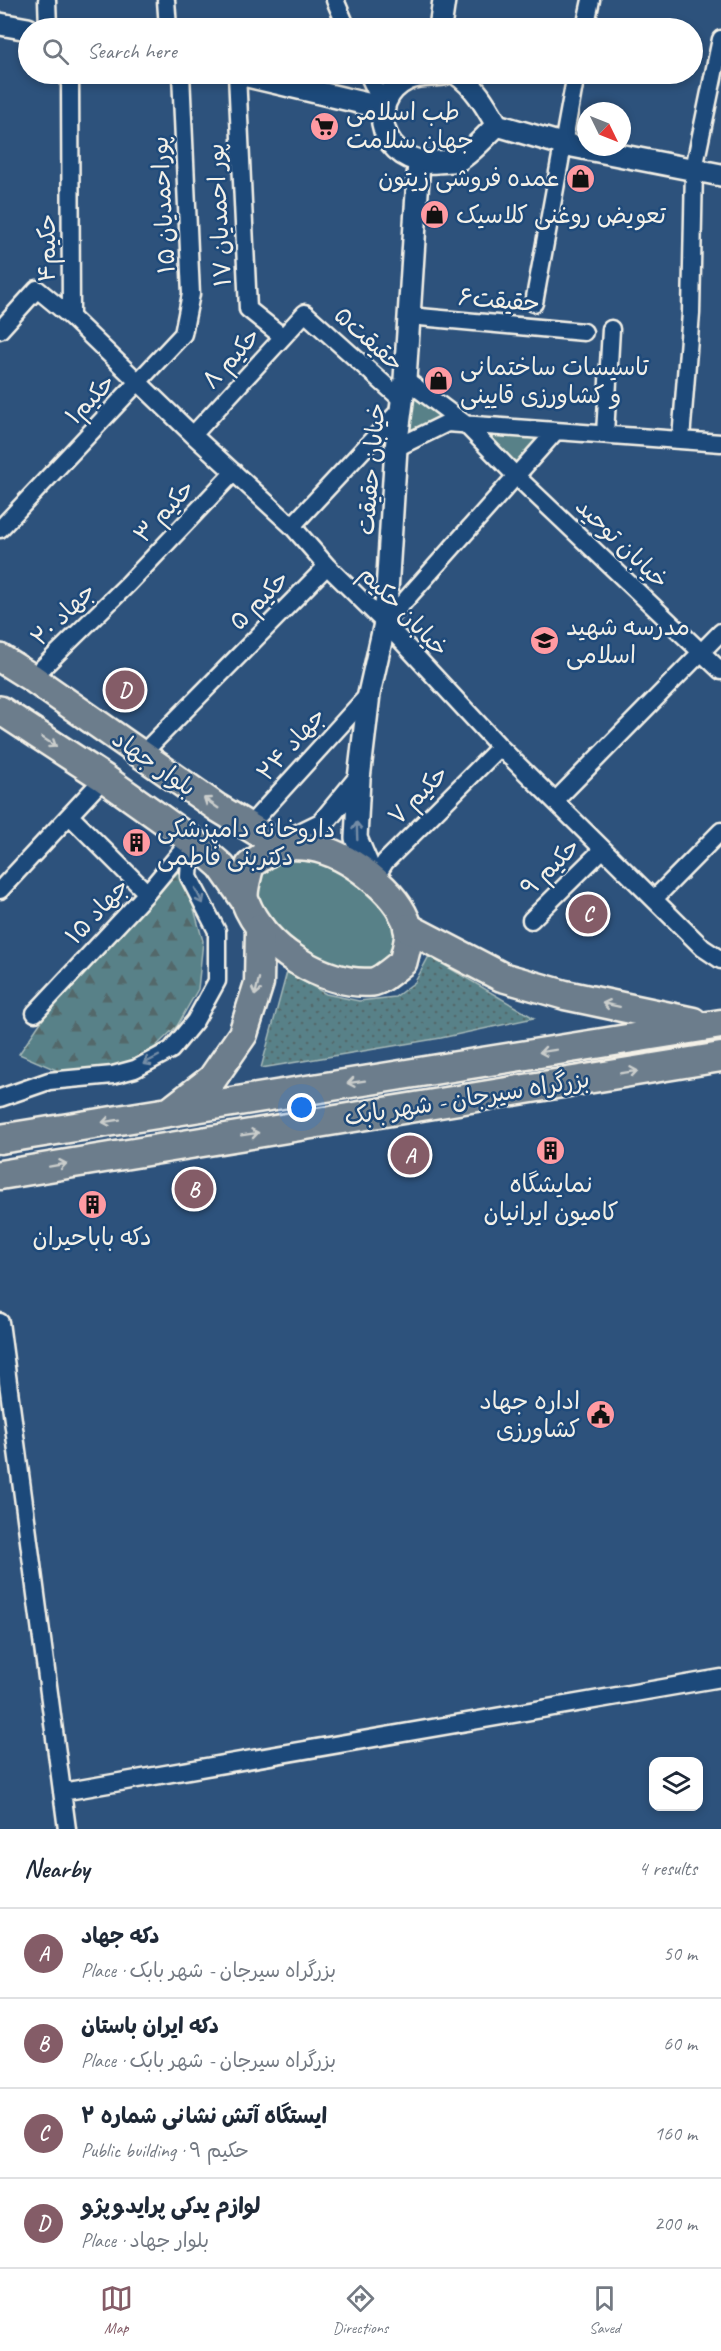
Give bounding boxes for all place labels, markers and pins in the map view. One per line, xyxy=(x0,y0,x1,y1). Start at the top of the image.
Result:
place label: طب اسلامی جهان سلامت xyxy=(346,97,474,155)
supermarket icon: طب اسلامی جهان سلامت xyxy=(309,110,341,142)
shop icon: عمده فروشی زیتون xyxy=(565,162,597,194)
place label: عمده فروشی زیتون xyxy=(378,163,560,193)
shop icon: تعویض روغنی کلاسیک xyxy=(419,199,451,231)
place label: تعویض روغنی کلاسیک xyxy=(456,200,667,231)
place label: تاسیسات ساختمانی و کشاورزی قایینی xyxy=(460,352,650,410)
shop icon: تاسیسات ساختمانی و کشاورزی قایینی xyxy=(423,365,455,397)
place label: مدرسه شهید اسلامی xyxy=(566,612,690,670)
school or university icon: مدرسه شهید اسلامی xyxy=(529,625,561,657)
pin: D xyxy=(106,668,144,712)
place label: داروخانه دامپزشکی دکتربنی فاطمی xyxy=(157,814,335,872)
building icon: داروخانه دامپزشکی دکتربنی فاطمی xyxy=(120,827,152,859)
pin: C xyxy=(568,892,608,936)
pin: A xyxy=(390,1132,430,1178)
building icon: نمایشگاه کامیون ایرانیان xyxy=(535,1135,567,1167)
pin: B xyxy=(174,1166,214,1212)
place label: نمایشگاه کامیون ایرانیان xyxy=(484,1169,619,1227)
building icon: دکه باباحیران xyxy=(76,1188,108,1220)
place label: دکه باباحیران xyxy=(32,1222,152,1252)
place label: اداره جهاد کشاورزی xyxy=(480,1386,580,1444)
public building icon: اداره جهاد کشاورزی xyxy=(585,1399,617,1431)

